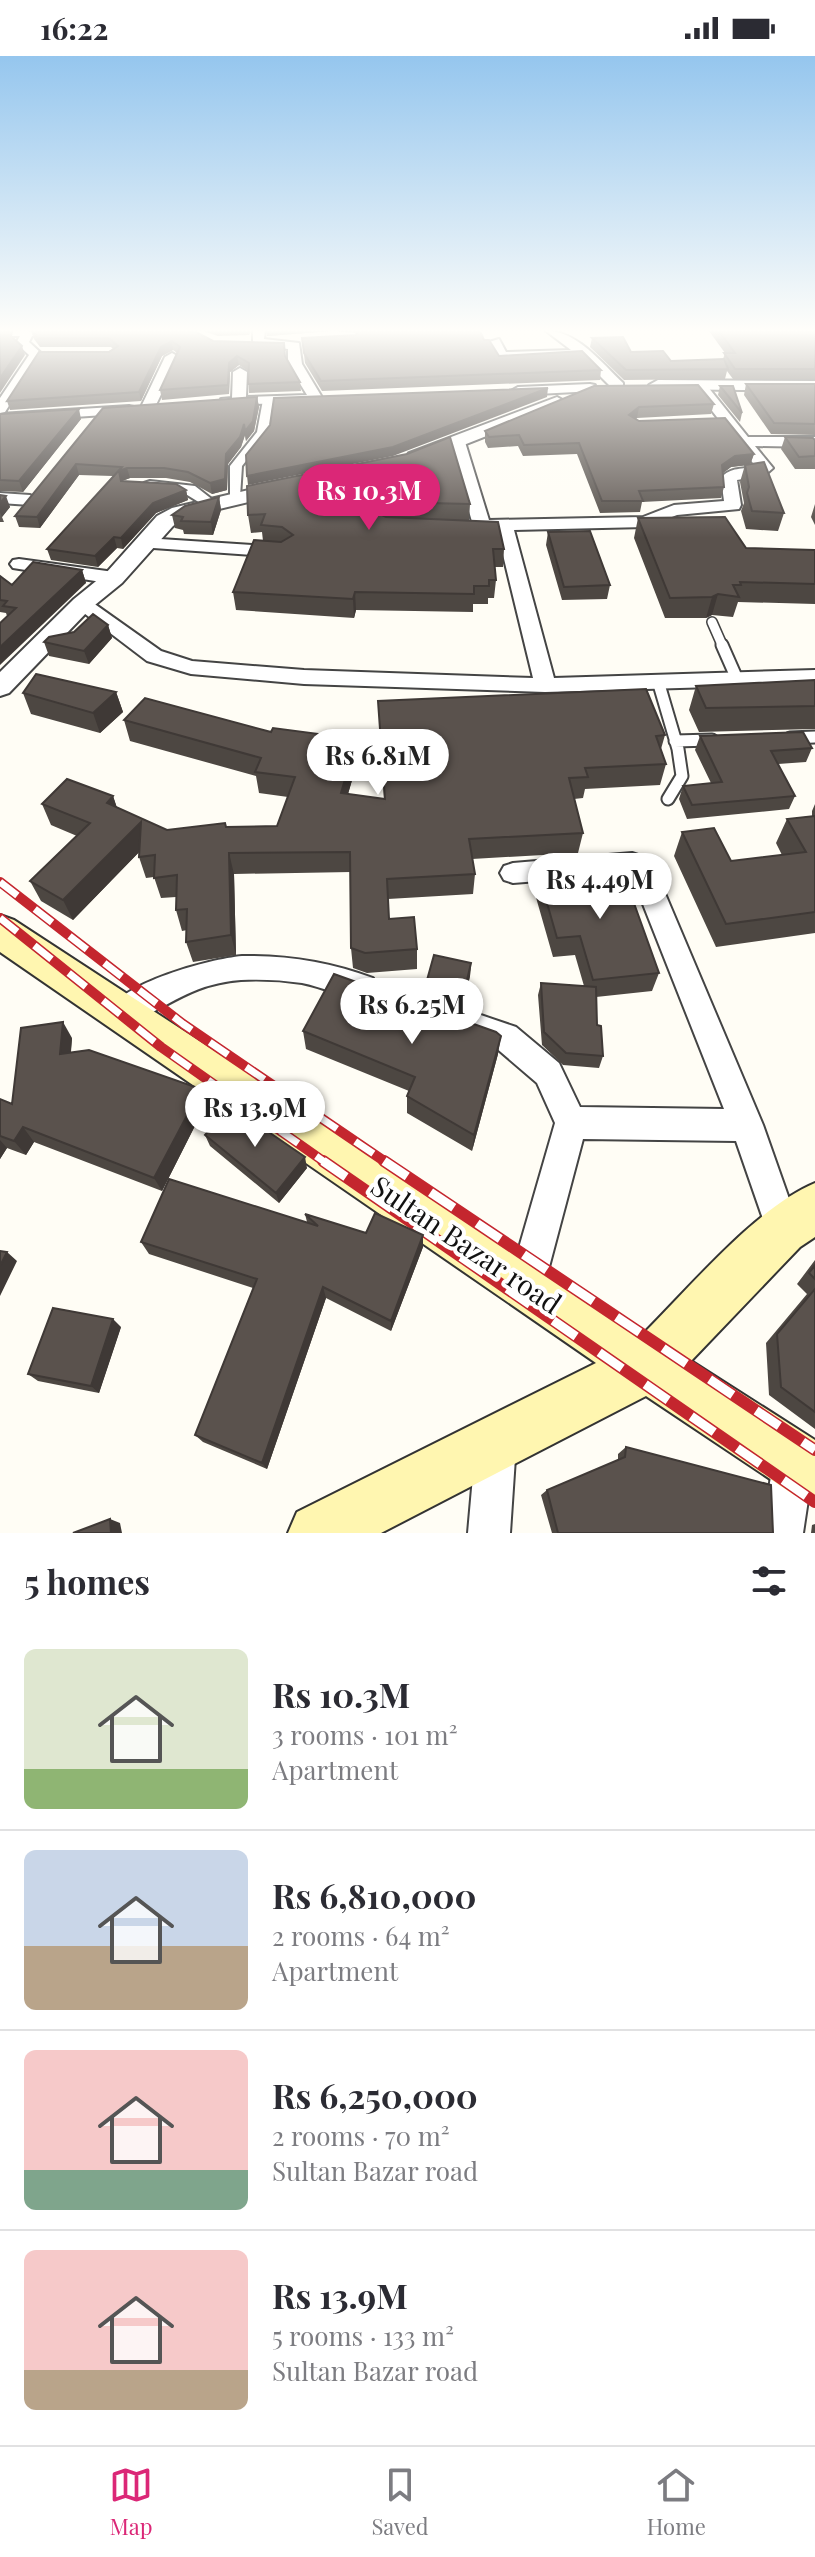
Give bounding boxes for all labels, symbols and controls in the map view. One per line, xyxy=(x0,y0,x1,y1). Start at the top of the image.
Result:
text: 16:22 xyxy=(40,8,108,48)
pin: Rs 10.3M xyxy=(286,464,452,532)
text: Rs 10.3M xyxy=(316,472,422,507)
pin: Rs 6.81M xyxy=(295,729,461,797)
text: Rs 6.81M xyxy=(325,737,431,772)
pin: Rs 4.49M xyxy=(517,853,683,921)
text: Rs 4.49M xyxy=(546,861,654,896)
pin: Rs 6.25M xyxy=(329,978,495,1046)
text: Rs 6.25M xyxy=(358,986,466,1021)
pin: Rs 13.9M xyxy=(172,1081,338,1149)
text: Rs 13.9M xyxy=(203,1089,307,1124)
street label: Sultan Bazar road xyxy=(365,1166,569,1321)
text: 5 homes xyxy=(24,1558,150,1604)
icon: filters xyxy=(747,1559,791,1603)
text: Rs 10.3M xyxy=(272,1671,410,1717)
icon: home xyxy=(88,1681,184,1777)
text: 3 rooms · 101 m² xyxy=(272,1717,457,1752)
text: Apartment xyxy=(272,1752,398,1787)
text: Rs 6,810,000 xyxy=(272,1872,476,1918)
icon: home xyxy=(88,1882,184,1978)
text: 2 rooms · 64 m² xyxy=(272,1918,450,1953)
text: Apartment xyxy=(272,1953,398,1988)
text: Rs 6,250,000 xyxy=(272,2072,478,2118)
icon: home xyxy=(88,2082,184,2178)
text: 2 rooms · 70 m² xyxy=(272,2118,450,2153)
text: Sultan Bazar road xyxy=(272,2153,478,2188)
text: Rs 13.9M xyxy=(272,2272,408,2318)
icon: home xyxy=(88,2282,184,2378)
text: 5 rooms · 133 m² xyxy=(272,2318,454,2353)
text: Sultan Bazar road xyxy=(272,2353,478,2388)
tab: Map xyxy=(109,2463,153,2541)
tab: Saved xyxy=(371,2463,429,2541)
tab: Home xyxy=(647,2463,706,2541)

